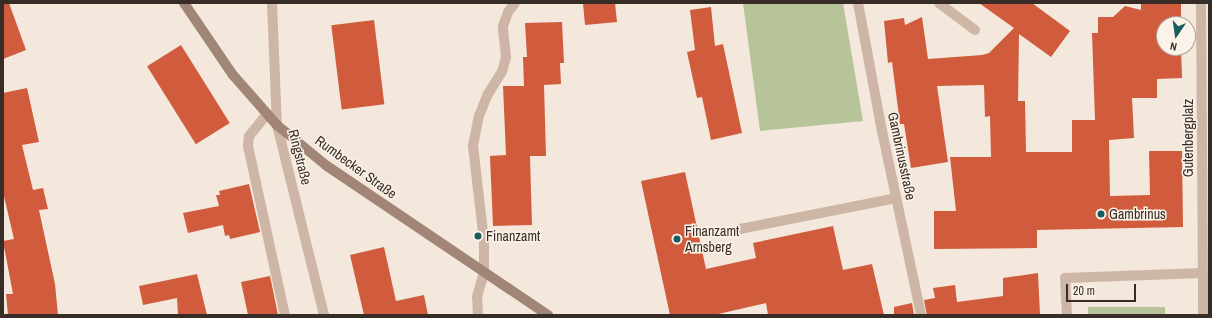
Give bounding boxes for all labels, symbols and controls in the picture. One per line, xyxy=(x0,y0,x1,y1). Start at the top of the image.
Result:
north arrow xyxy=(1156,16,1196,56)
text: N xyxy=(1169,39,1178,54)
street label: Gutenbergplatz xyxy=(1180,99,1196,177)
street label: Gambrinusstraße xyxy=(884,111,920,201)
street label: Ringstraße xyxy=(285,127,315,187)
street label: Rumbecker Straße xyxy=(312,132,400,202)
place label: Gambrinus xyxy=(1109,206,1166,222)
marker: Gambrinus xyxy=(1096,209,1106,219)
place label: Finanzamt Arnsberg xyxy=(685,223,739,256)
place label: Finanzamt xyxy=(486,228,540,244)
marker: Finanzamt xyxy=(473,231,483,241)
marker: Finanzamt Arnsberg xyxy=(672,234,682,244)
scale bar xyxy=(1068,276,1138,302)
text: 20 m xyxy=(1073,283,1095,299)

